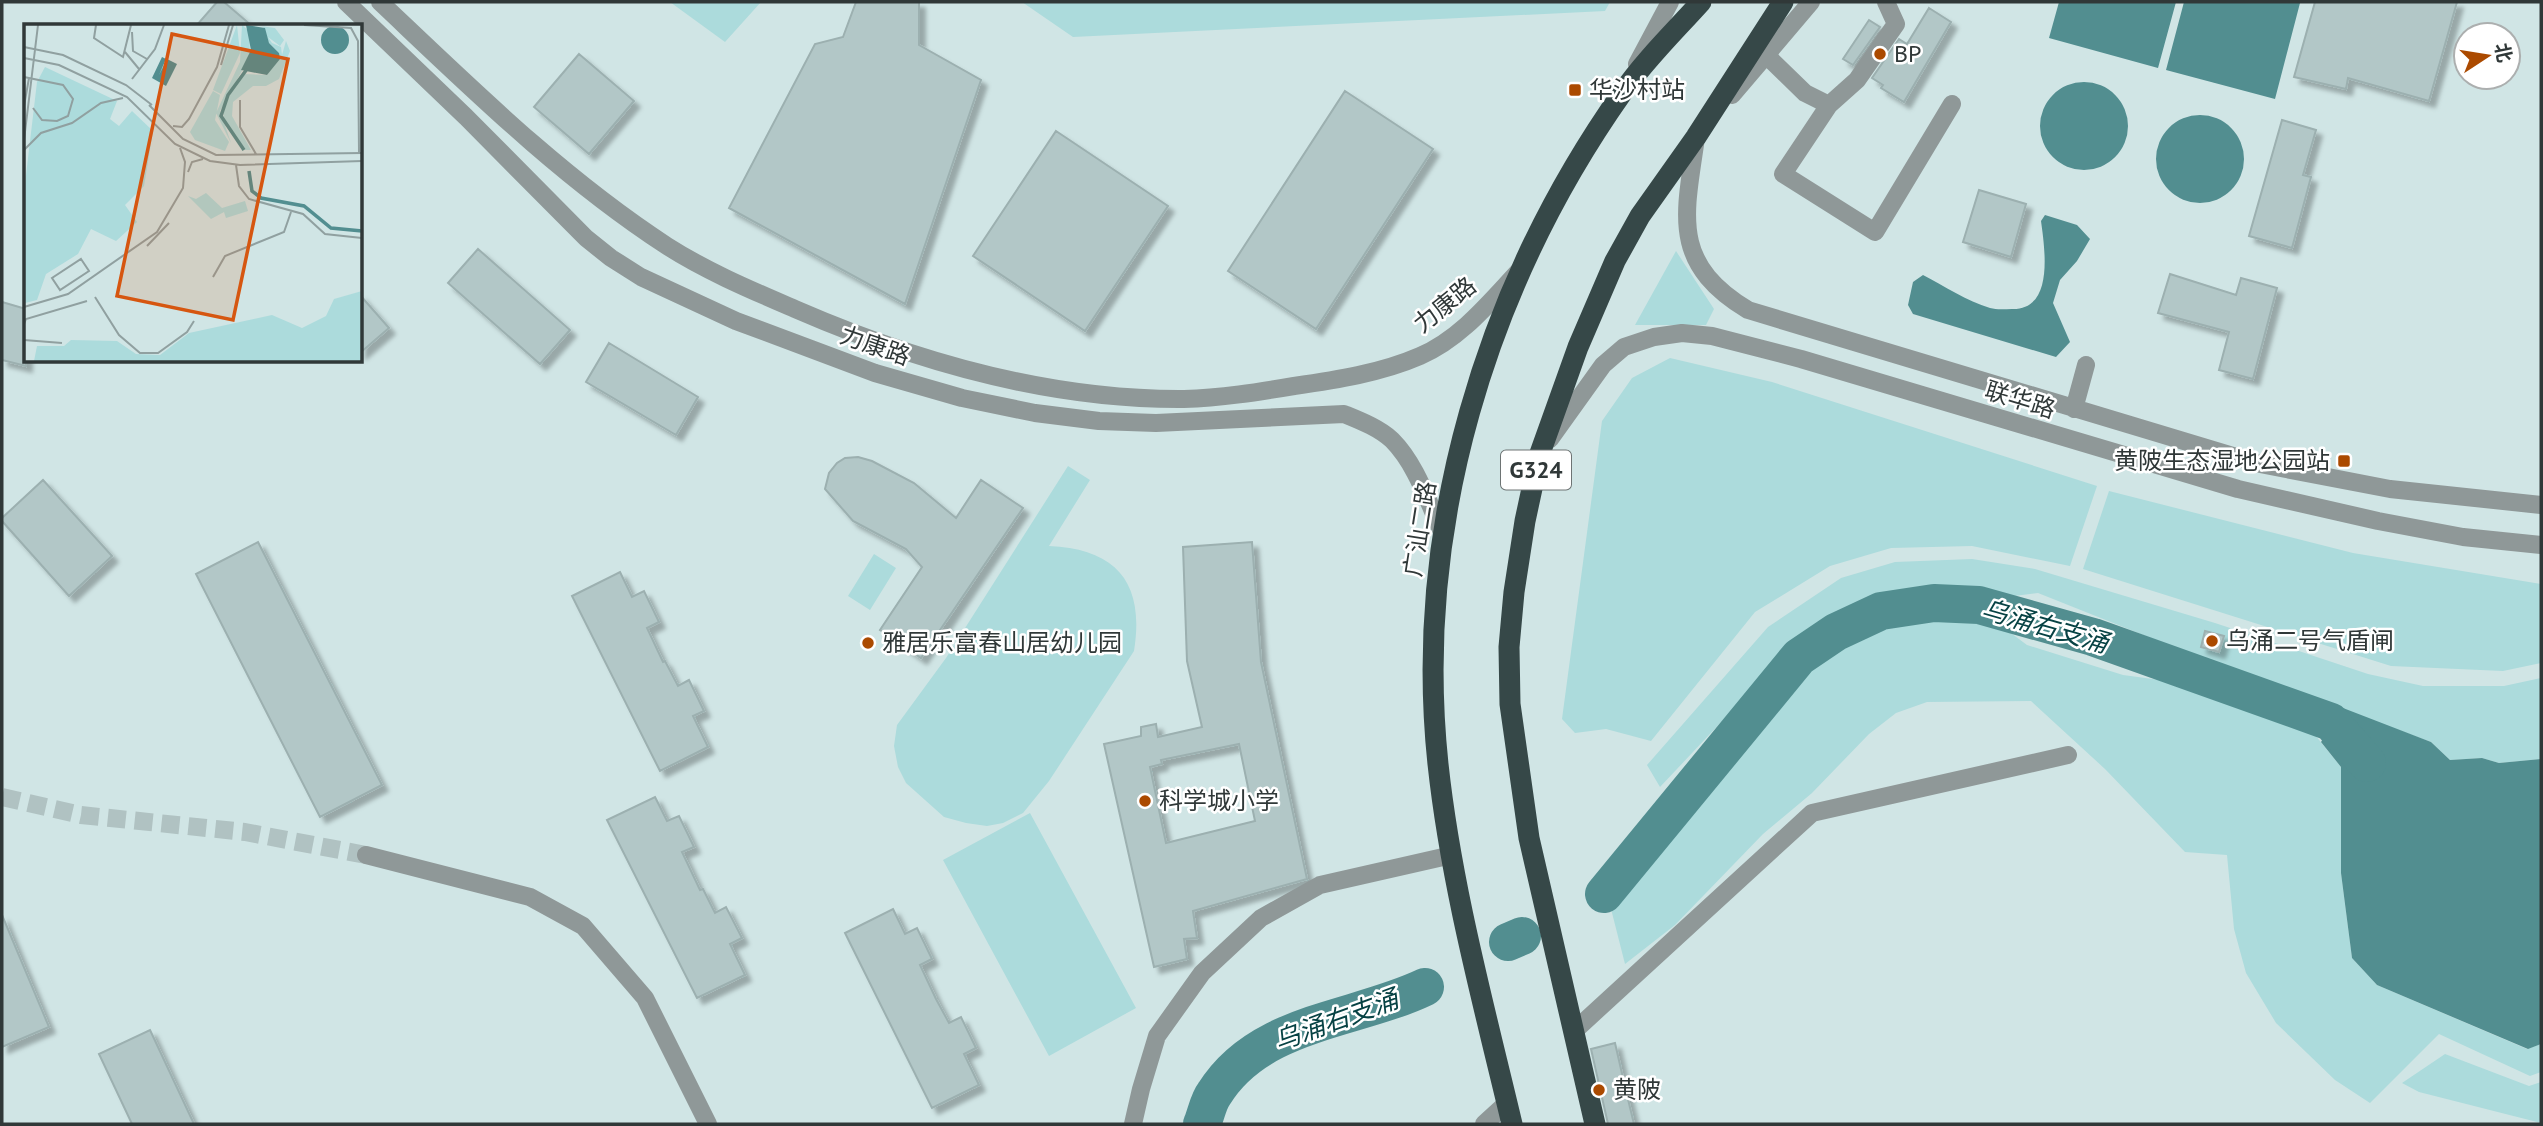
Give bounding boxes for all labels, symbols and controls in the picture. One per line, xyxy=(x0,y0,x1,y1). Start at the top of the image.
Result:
north arrow xyxy=(2452,21,2522,91)
inset map xyxy=(24,24,362,362)
place label: BP xyxy=(1894,38,1921,69)
text: 北 xyxy=(2490,41,2517,64)
marker: BP xyxy=(1872,46,1888,62)
place label: 华沙村站 xyxy=(1589,74,1685,105)
marker: 华沙村站 xyxy=(1567,82,1583,98)
street label: 力康路 xyxy=(1407,270,1482,339)
street label: 力康路 xyxy=(836,319,914,372)
street label: 联华路 xyxy=(1981,374,2059,425)
place label: 黄陂生态湿地公园站 xyxy=(2114,445,2330,476)
road number: G324 xyxy=(1501,450,1571,490)
marker: 黄陂生态湿地公园站 xyxy=(2336,453,2352,469)
street label: 广汕二路 xyxy=(1397,479,1442,579)
water label: 乌涌右支涌 xyxy=(1978,592,2115,660)
place label: 乌涌二号气盾闸 xyxy=(2226,625,2394,656)
place label: 雅居乐富春山居幼儿园 xyxy=(882,627,1122,658)
marker: 乌涌二号气盾闸 xyxy=(2204,633,2220,649)
marker: 雅居乐富春山居幼儿园 xyxy=(860,635,876,651)
place label: 科学城小学 xyxy=(1159,785,1279,816)
marker: 科学城小学 xyxy=(1137,793,1153,809)
water label: 乌涌右支涌 xyxy=(1269,981,1405,1057)
place label: 黄陂 xyxy=(1613,1074,1661,1105)
marker: 黄陂 xyxy=(1591,1082,1607,1098)

